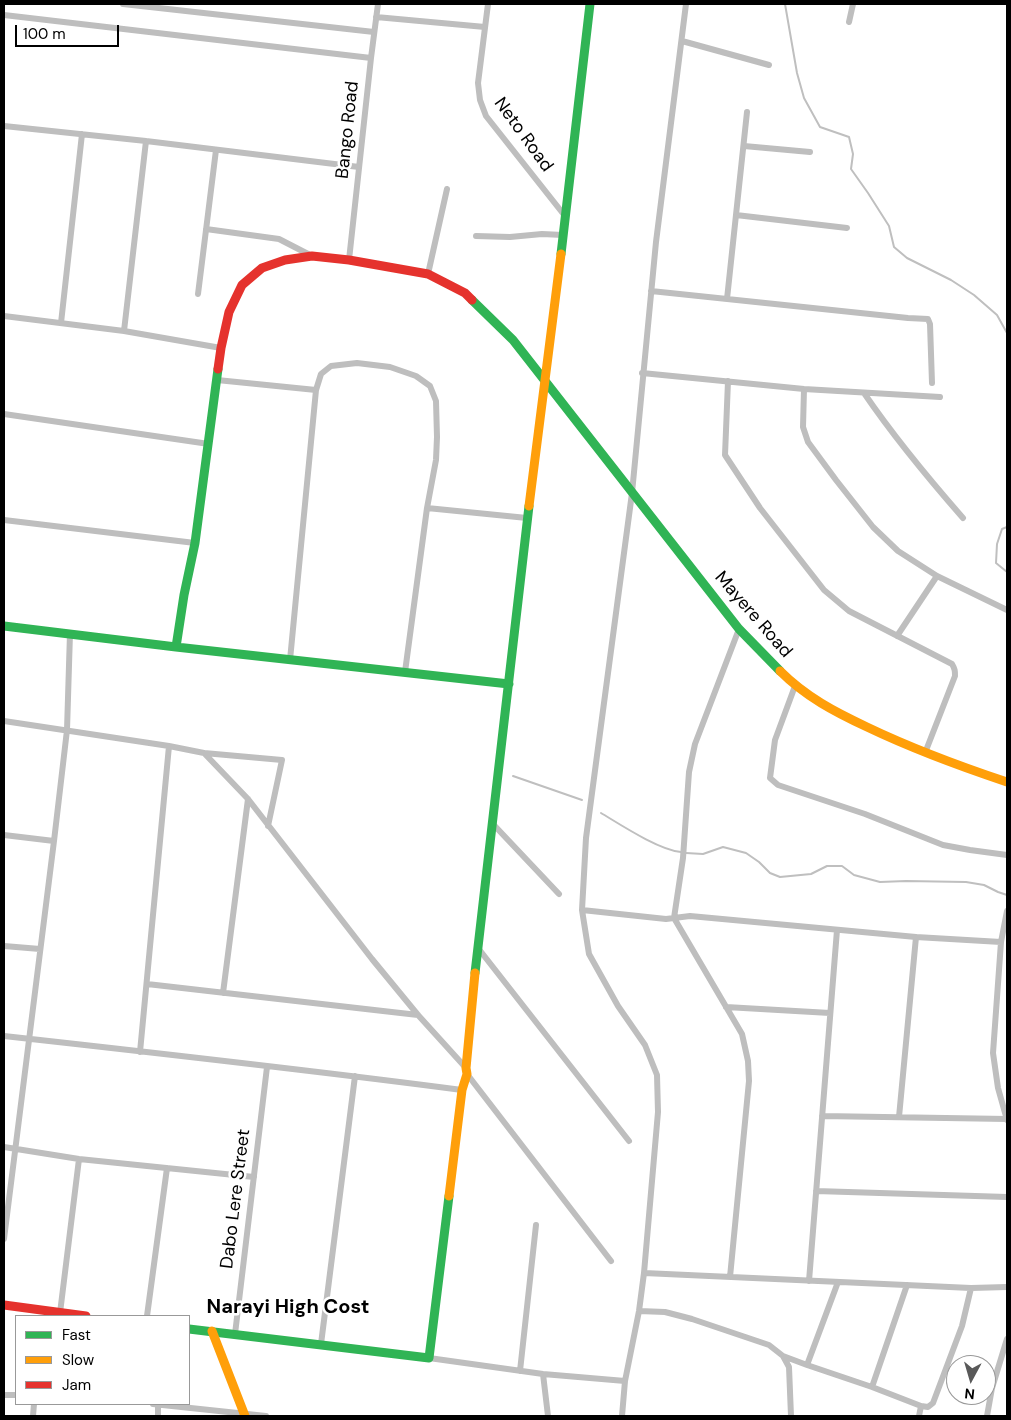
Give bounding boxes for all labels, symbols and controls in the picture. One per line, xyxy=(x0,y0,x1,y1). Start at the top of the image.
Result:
scale bar xyxy=(18,15,121,47)
text: 100 m xyxy=(23,24,66,44)
street label: Bango Road xyxy=(332,80,364,180)
street label: Neto Road xyxy=(489,94,557,176)
street label: Mayere Road xyxy=(710,567,796,663)
street label: Dabo Lere Street xyxy=(217,1128,255,1270)
district label: Narayi High Cost xyxy=(207,1296,369,1320)
legend xyxy=(15,1315,190,1405)
text: Fast xyxy=(62,1325,91,1345)
text: Slow xyxy=(62,1350,94,1370)
north arrow xyxy=(946,1355,996,1405)
text: Jam xyxy=(62,1375,91,1395)
text: N xyxy=(964,1384,976,1403)

